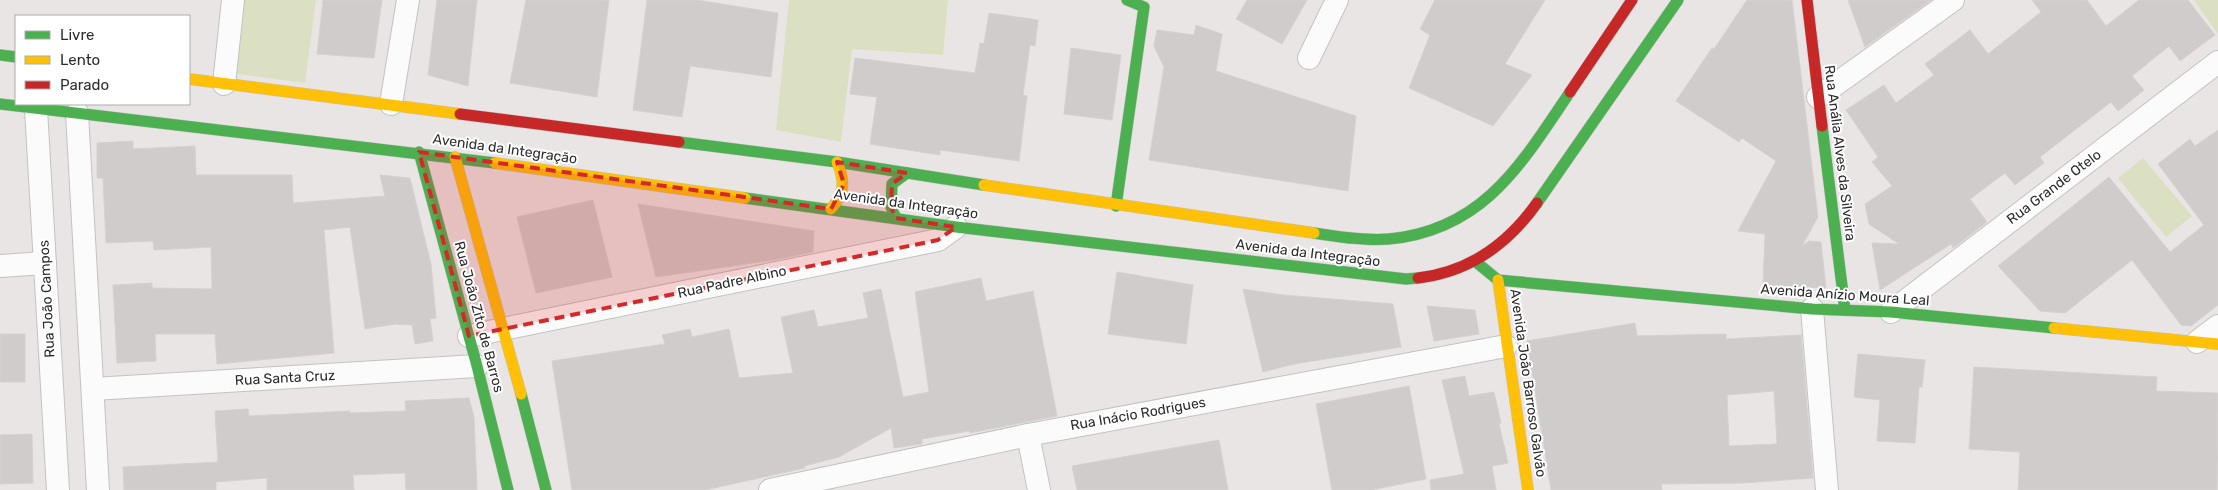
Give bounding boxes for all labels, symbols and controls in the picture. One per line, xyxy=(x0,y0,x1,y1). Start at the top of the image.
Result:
legend xyxy=(15,15,190,105)
text: Livre xyxy=(60,26,94,44)
text: Lento xyxy=(60,51,100,69)
street label: Rua Anália Alves da Silveira xyxy=(1821,64,1859,242)
text: Parado xyxy=(60,76,109,94)
street label: Avenida da Integração xyxy=(432,130,578,168)
street label: Rua Grande Otelo xyxy=(2004,146,2104,228)
street label: Avenida da Integração xyxy=(833,185,979,223)
street label: Avenida da Integração xyxy=(1235,236,1381,270)
street label: Rua João Zito de Barros xyxy=(451,239,507,395)
street label: Rua João Campos xyxy=(35,240,59,358)
street label: Rua Padre Albino xyxy=(676,262,788,302)
street label: Avenida Anízio Moura Leal xyxy=(1760,281,1930,309)
street label: Avenida João Barroso Galvão xyxy=(1506,288,1550,478)
street label: Rua Santa Cruz xyxy=(234,367,336,389)
street label: Rua Inácio Rodrigues xyxy=(1069,394,1207,434)

